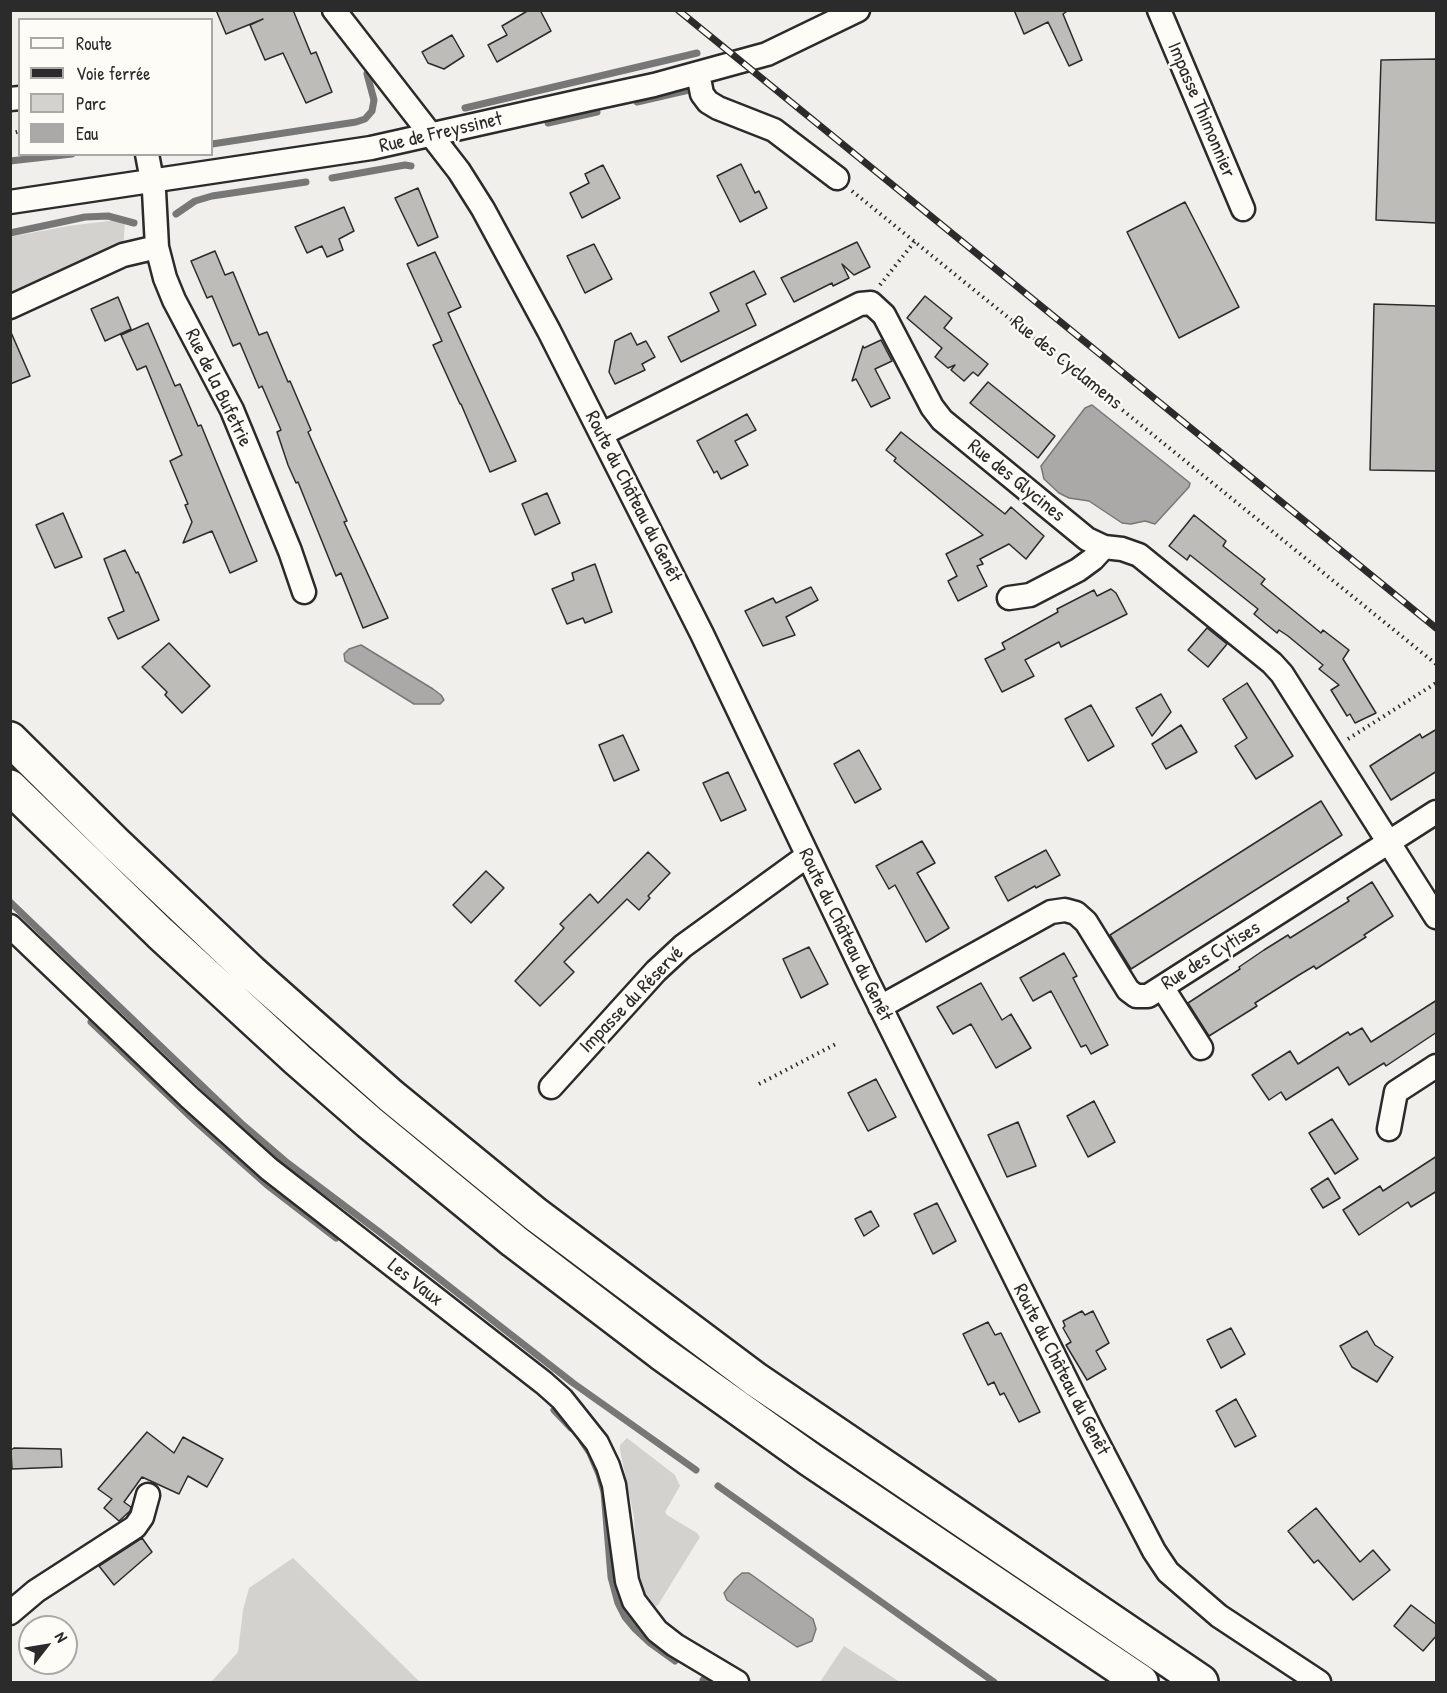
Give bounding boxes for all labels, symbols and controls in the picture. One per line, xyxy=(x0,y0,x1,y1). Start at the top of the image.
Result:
legend xyxy=(18,18,213,156)
text: Route xyxy=(76,31,112,56)
street label: Impasse Thimonnier xyxy=(1162,39,1240,181)
text: Voie ferrée xyxy=(76,61,151,86)
text: Parc xyxy=(76,91,106,116)
street label: Rue de Freyssinet xyxy=(377,107,505,159)
text: Eau xyxy=(76,121,98,146)
street label: Rue des Cyclamens xyxy=(1005,311,1127,415)
street label: Rue de la Bufetrie xyxy=(179,325,257,451)
street label: Route du Château du Genêt xyxy=(579,407,687,587)
street label: Rue des Glycines xyxy=(963,435,1069,527)
street label: Route du Château du Genêt xyxy=(793,845,897,1025)
street label: Rue des Cytises xyxy=(1157,916,1265,996)
street label: Impasse du Réservé xyxy=(575,942,689,1058)
street label: Les Vaux xyxy=(382,1254,448,1312)
street label: Route du Château du Genêt xyxy=(1007,1280,1115,1460)
north arrow xyxy=(18,1615,78,1675)
text: N xyxy=(50,1627,73,1646)

